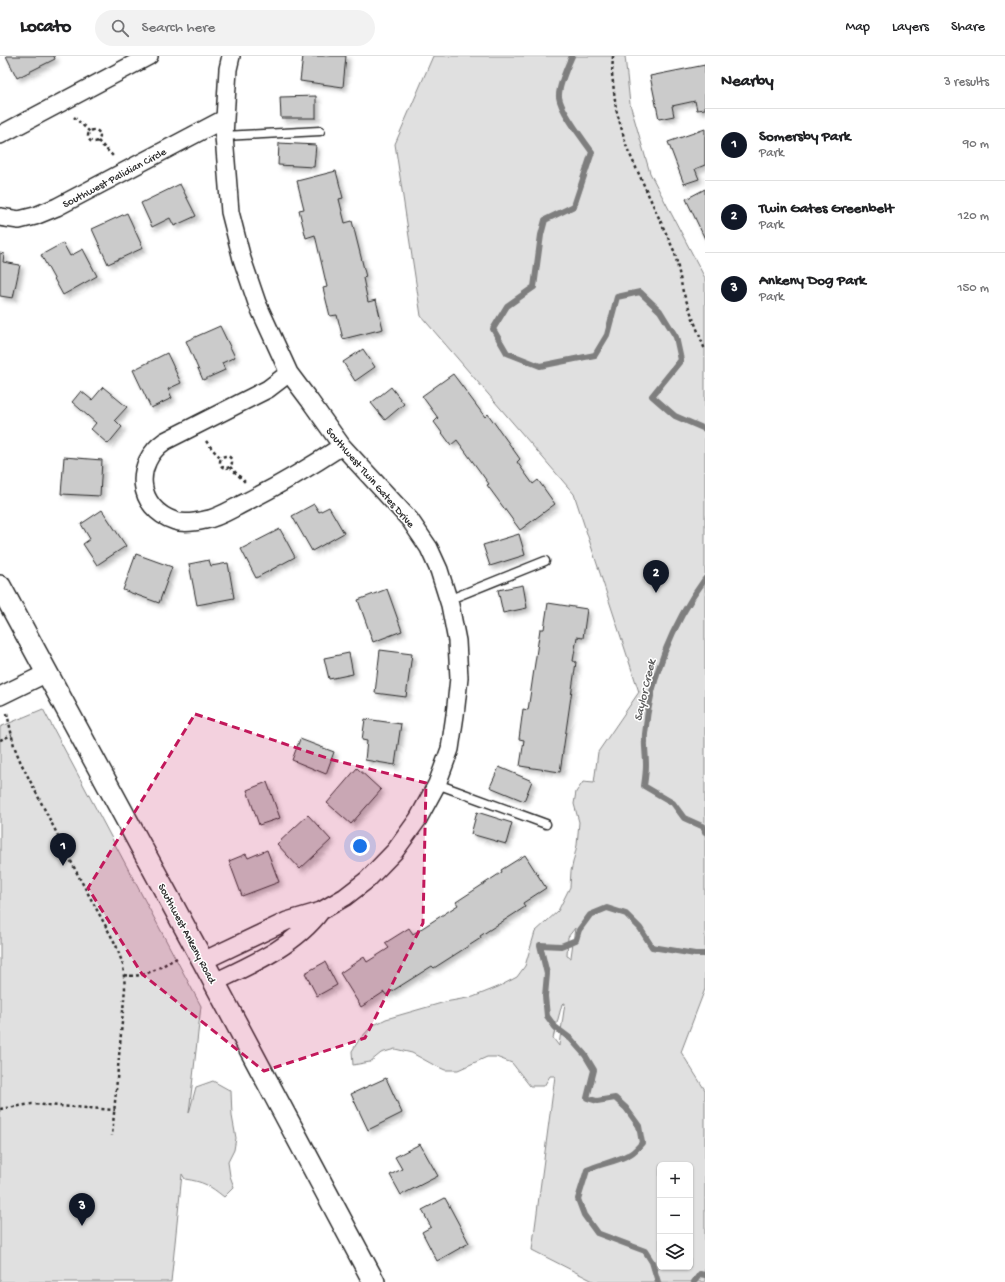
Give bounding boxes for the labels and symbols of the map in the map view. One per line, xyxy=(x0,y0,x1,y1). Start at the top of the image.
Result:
street label: Southwest Palidian Circle xyxy=(61,146,169,211)
street label: Southwest Twin Gates Drive xyxy=(323,426,416,531)
pin: 2 xyxy=(643,560,669,593)
water label: Saylor Creek xyxy=(632,657,660,723)
pin: 1 xyxy=(50,833,76,866)
your location xyxy=(350,836,370,856)
street label: Southwest Ankeny Road xyxy=(155,882,218,987)
pin: 3 xyxy=(69,1193,95,1226)

